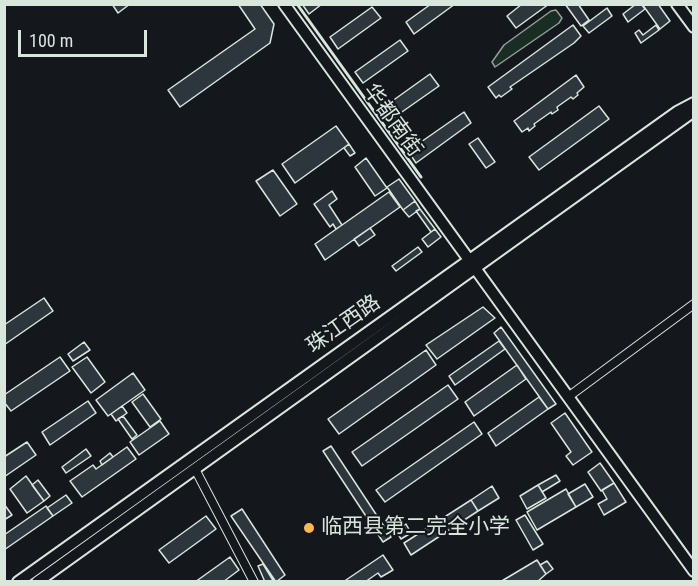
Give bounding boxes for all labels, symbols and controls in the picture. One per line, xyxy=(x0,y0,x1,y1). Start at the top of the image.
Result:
scale bar xyxy=(21,18,150,56)
text: 100 m xyxy=(29,30,73,51)
street label: 华都南街 xyxy=(357,80,427,162)
street label: 珠江西路 xyxy=(302,291,386,359)
place label: 临西县第二完全小学 xyxy=(321,515,510,541)
marker: 临西县第二完全小学 xyxy=(302,521,316,535)

